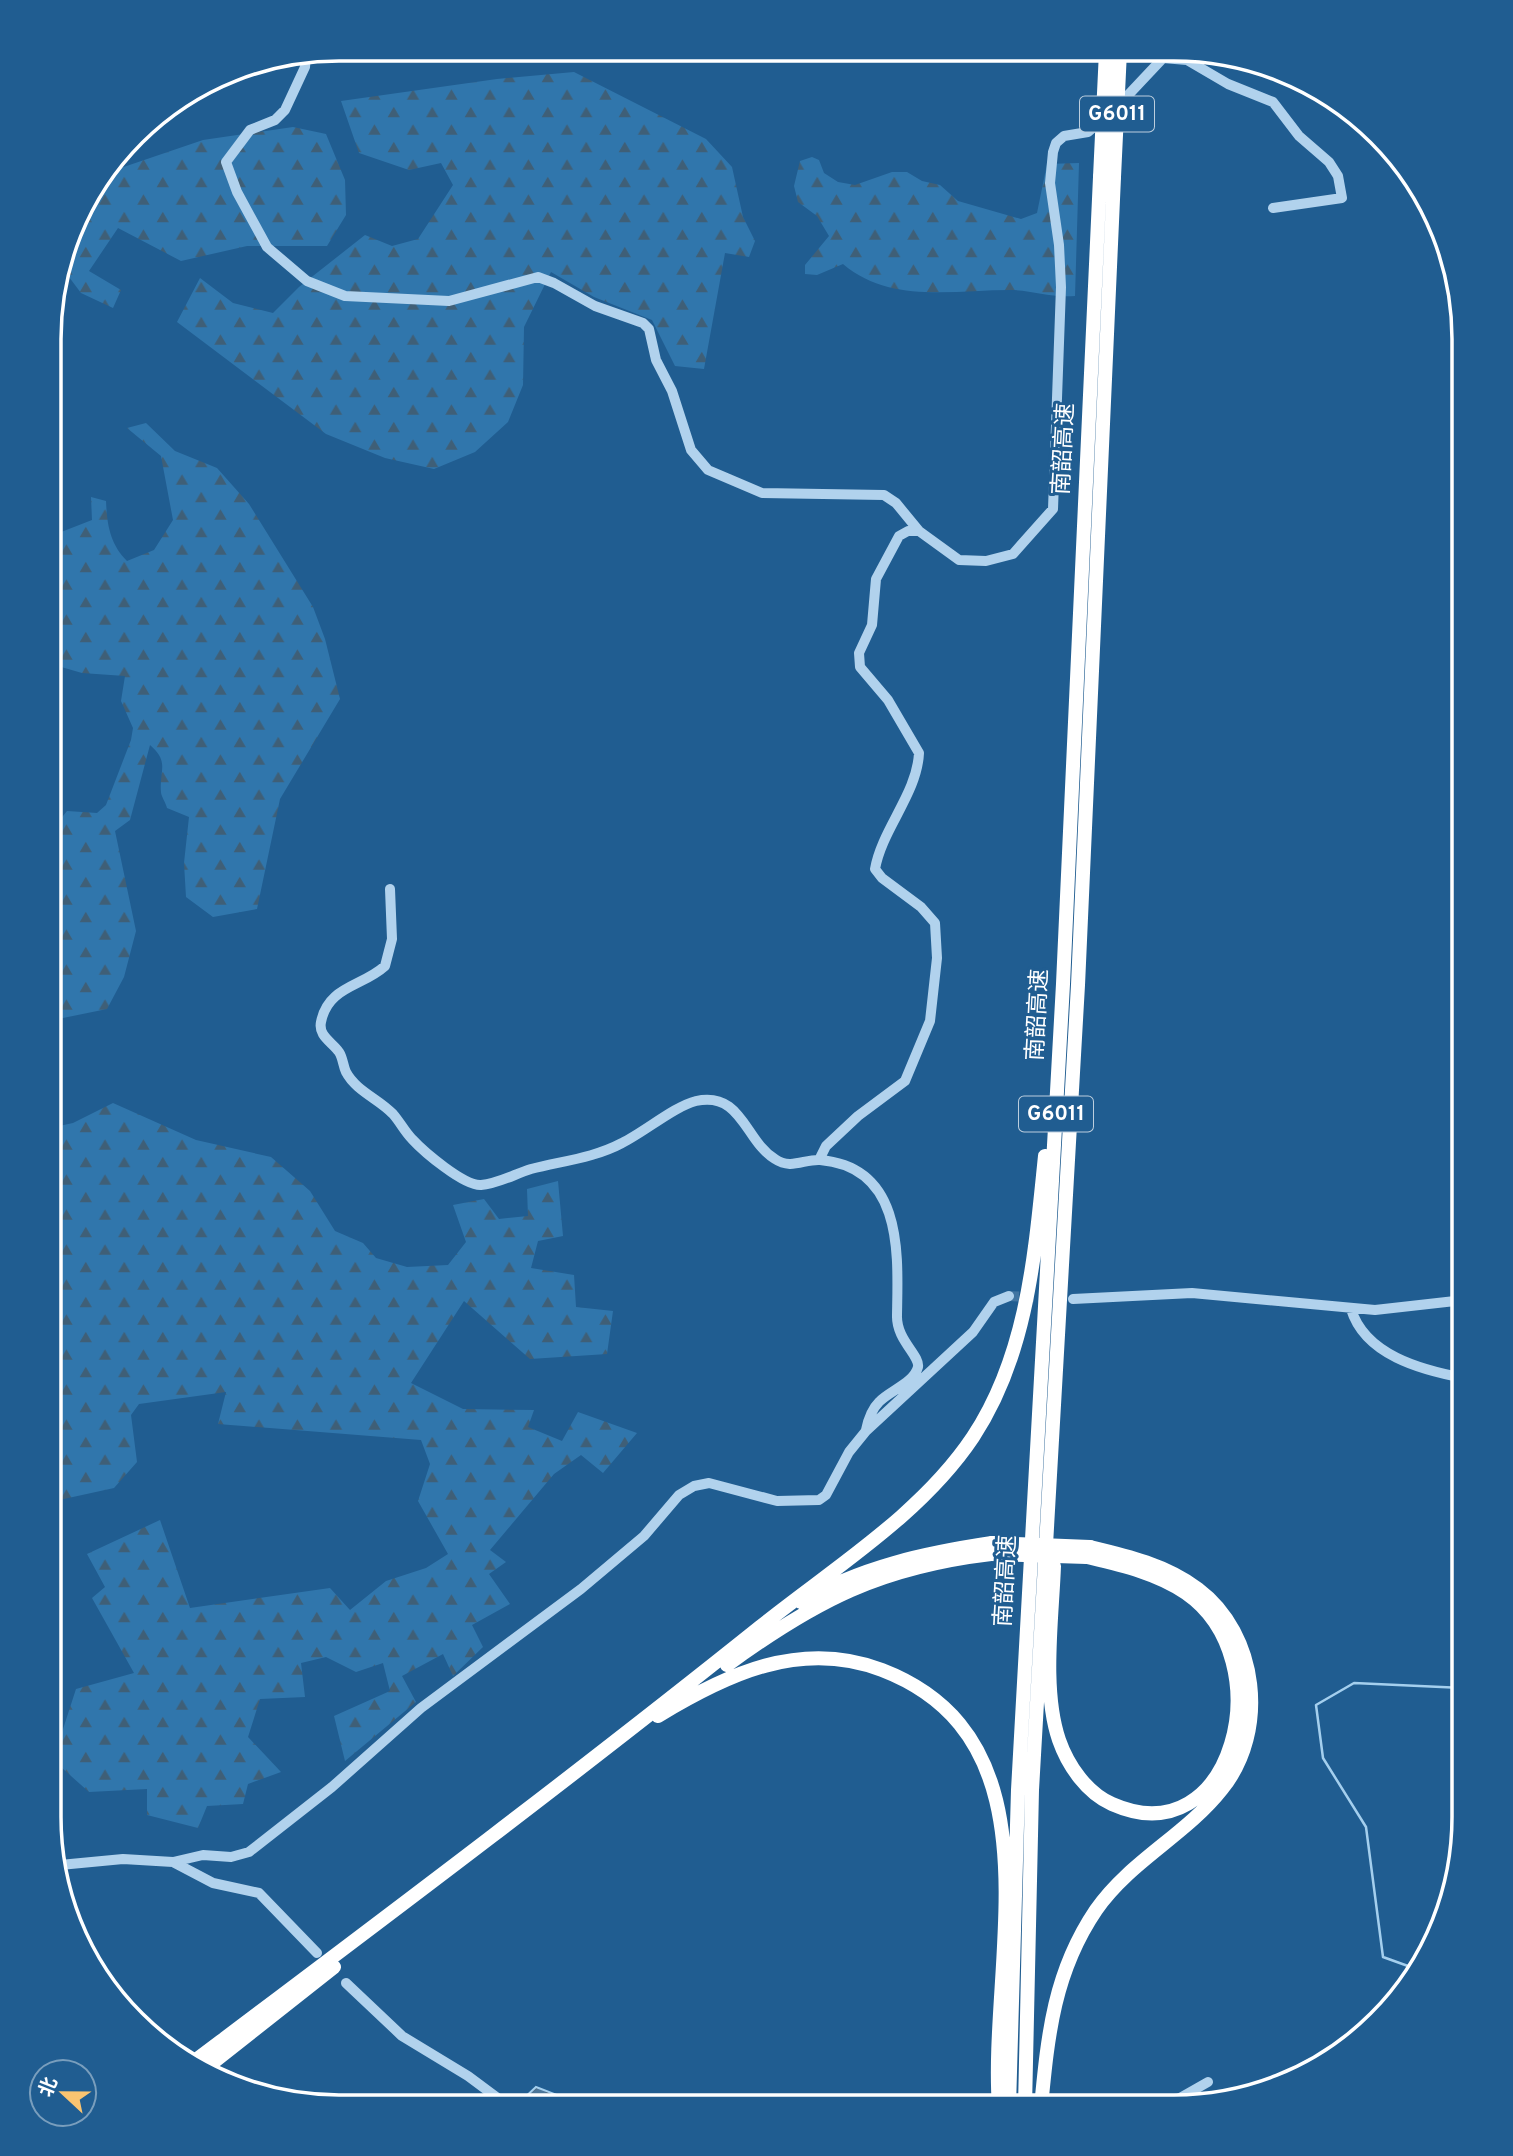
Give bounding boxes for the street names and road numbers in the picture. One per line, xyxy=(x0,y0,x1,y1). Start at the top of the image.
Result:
road number: G6011 xyxy=(1080,96,1154,132)
street label: 南韶高速 xyxy=(1048,402,1082,496)
street label: 南韶高速 xyxy=(1022,968,1056,1062)
road number: G6011 xyxy=(1019,1096,1093,1132)
street label: 南韶高速 xyxy=(990,1534,1024,1628)

